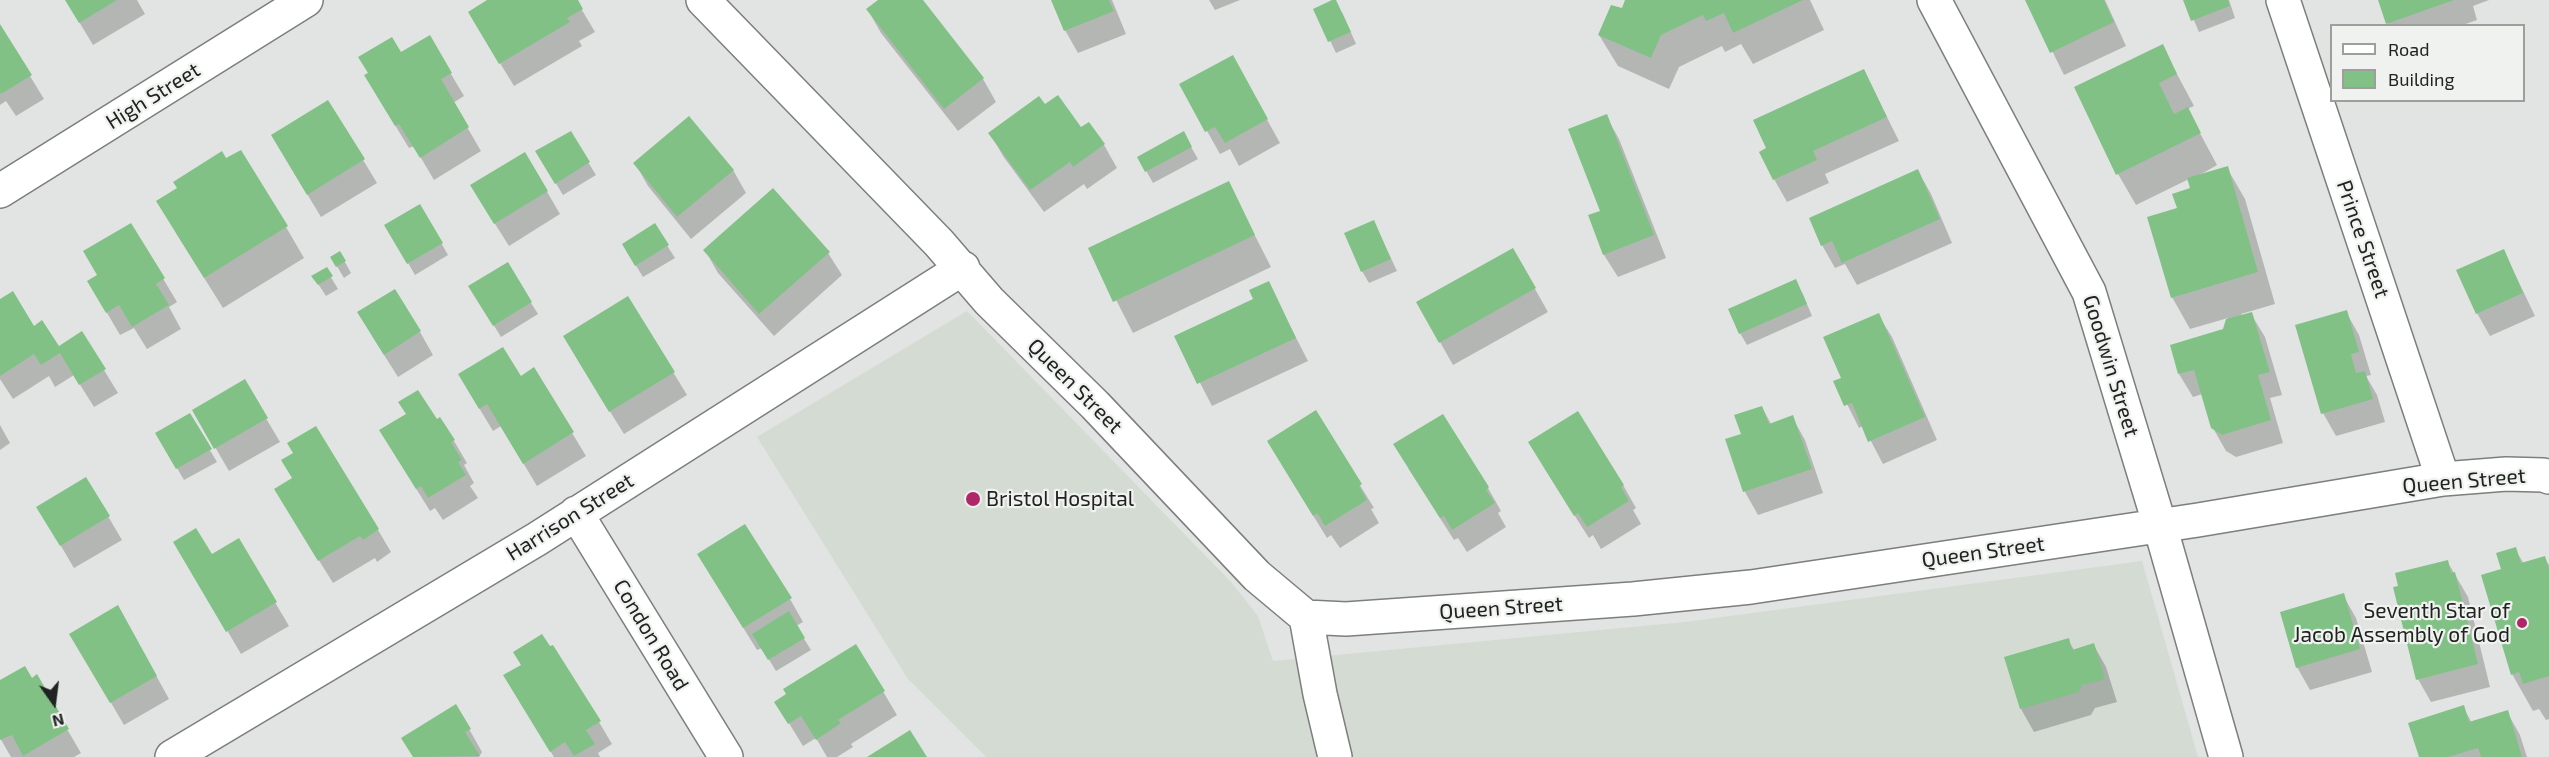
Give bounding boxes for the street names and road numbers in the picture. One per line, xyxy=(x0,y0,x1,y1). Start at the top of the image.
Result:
street label: High Street xyxy=(101,57,205,135)
street label: Prince Street xyxy=(2331,177,2395,301)
street label: Goodwin Street xyxy=(2077,292,2145,440)
street label: Queen Street xyxy=(1022,333,1128,439)
street label: Queen Street xyxy=(2401,463,2527,499)
street label: Harrison Street xyxy=(502,468,638,566)
street label: Queen Street xyxy=(1920,531,2046,573)
street label: Condon Road xyxy=(608,575,694,695)
street label: Queen Street xyxy=(1438,591,1564,625)

